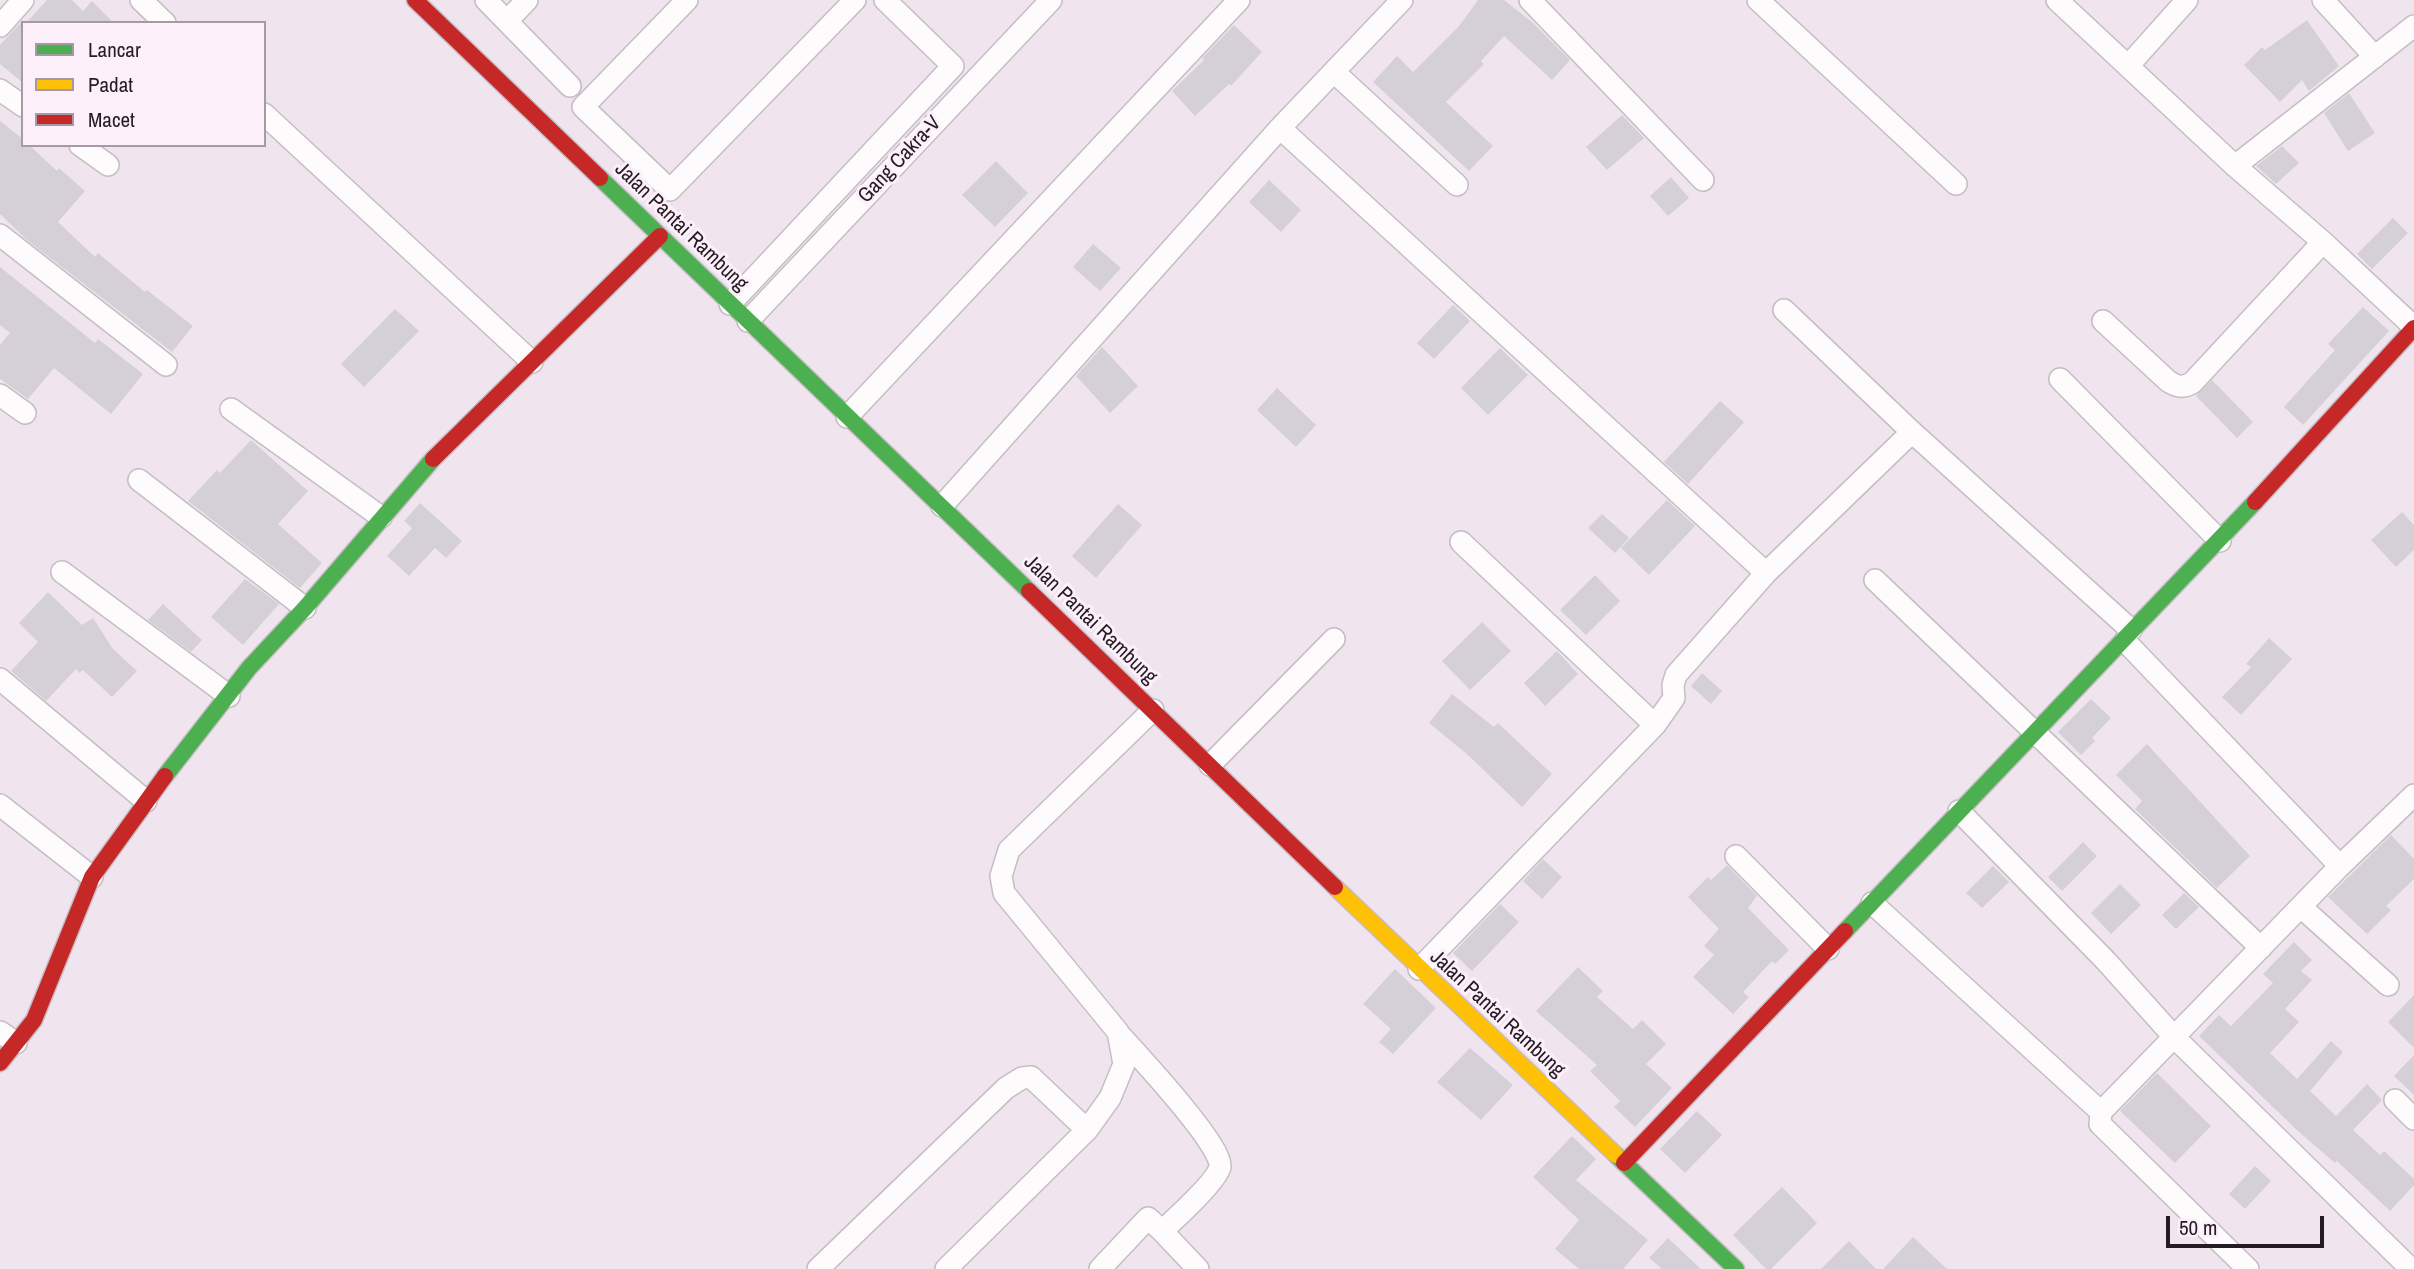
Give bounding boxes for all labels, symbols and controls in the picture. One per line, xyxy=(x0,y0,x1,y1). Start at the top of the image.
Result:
legend xyxy=(21,21,266,147)
text: Lancar xyxy=(88,35,141,64)
text: Padat xyxy=(88,70,133,99)
text: Macet xyxy=(88,105,135,134)
street label: Gang Cakra-V xyxy=(853,111,947,209)
street label: Jalan Pantai Rambung xyxy=(609,157,753,297)
street label: Jalan Pantai Rambung xyxy=(1018,550,1162,690)
street label: Jalan Pantai Rambung xyxy=(1424,945,1570,1083)
scale bar xyxy=(2169,1202,2326,1246)
text: 50 m xyxy=(2179,1213,2217,1242)

